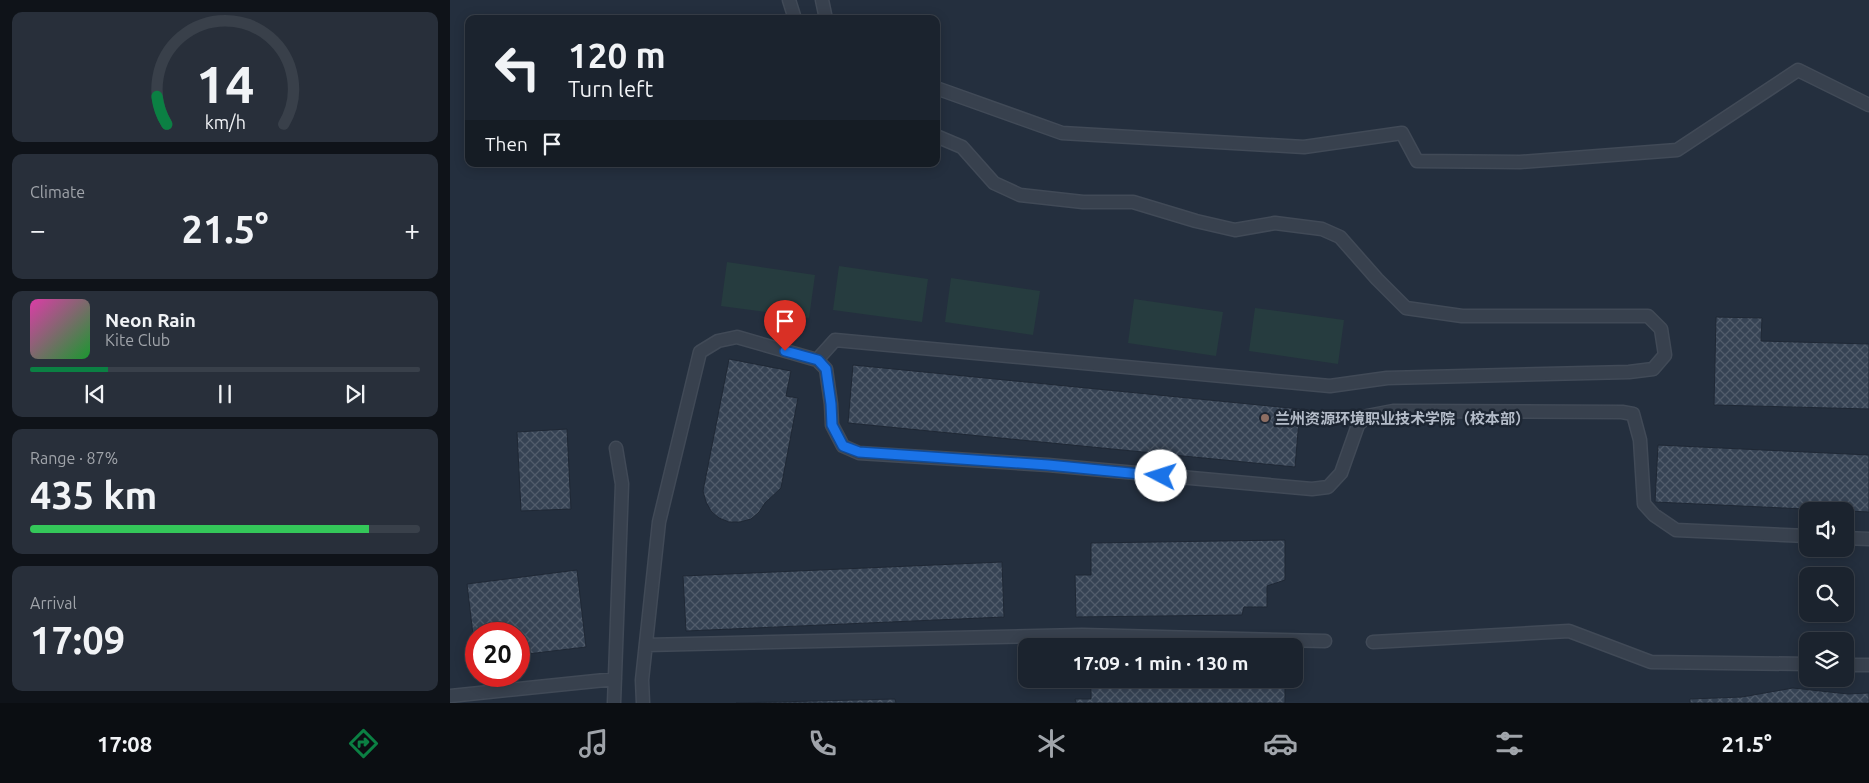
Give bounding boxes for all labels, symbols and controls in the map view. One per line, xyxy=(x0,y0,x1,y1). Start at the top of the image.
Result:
icon: left xyxy=(485,35,550,100)
text: 120 m xyxy=(568,35,666,75)
text: 14 xyxy=(196,55,254,113)
text: Turn left xyxy=(568,76,653,101)
text: km/h xyxy=(204,112,246,132)
icon: arrive xyxy=(538,130,566,158)
text: Then xyxy=(485,133,528,155)
text: Climate xyxy=(30,183,85,201)
text: 21.5° xyxy=(181,208,269,250)
text: − xyxy=(30,214,46,245)
text: + xyxy=(404,214,420,245)
pin xyxy=(764,300,806,351)
icon: arrive xyxy=(771,307,799,335)
text: Neon Rain xyxy=(105,309,196,331)
text: Kite Club xyxy=(105,331,170,349)
icon: previous xyxy=(81,380,109,408)
icon: pause xyxy=(211,380,239,408)
icon: next xyxy=(341,380,369,408)
place label: 兰州资源环境职业技术学院（校本部） xyxy=(1275,410,1530,427)
marker: 兰州资源环境职业技术学院（校本部） xyxy=(1259,412,1271,424)
text: Range · 87% xyxy=(30,449,118,467)
position arrow xyxy=(1134,449,1186,501)
text: 435 km xyxy=(30,474,157,516)
map controls xyxy=(1799,502,1854,687)
button: sound xyxy=(1799,502,1854,557)
button: search xyxy=(1799,567,1854,622)
text: Arrival xyxy=(30,594,77,612)
text: 17:09 xyxy=(30,619,125,661)
speed limit sign: 20 xyxy=(465,622,530,687)
button: layers xyxy=(1799,632,1854,687)
text: 17:09 · 1 min · 130 m xyxy=(1073,652,1248,674)
icon: directions xyxy=(346,726,381,761)
icon: music xyxy=(576,726,611,761)
icon: phone xyxy=(805,726,840,761)
icon: climate xyxy=(1034,726,1069,761)
icon: car xyxy=(1263,726,1298,761)
icon: filters xyxy=(1492,726,1527,761)
text: 17:08 xyxy=(97,731,152,756)
text: 21.5° xyxy=(1721,731,1772,756)

